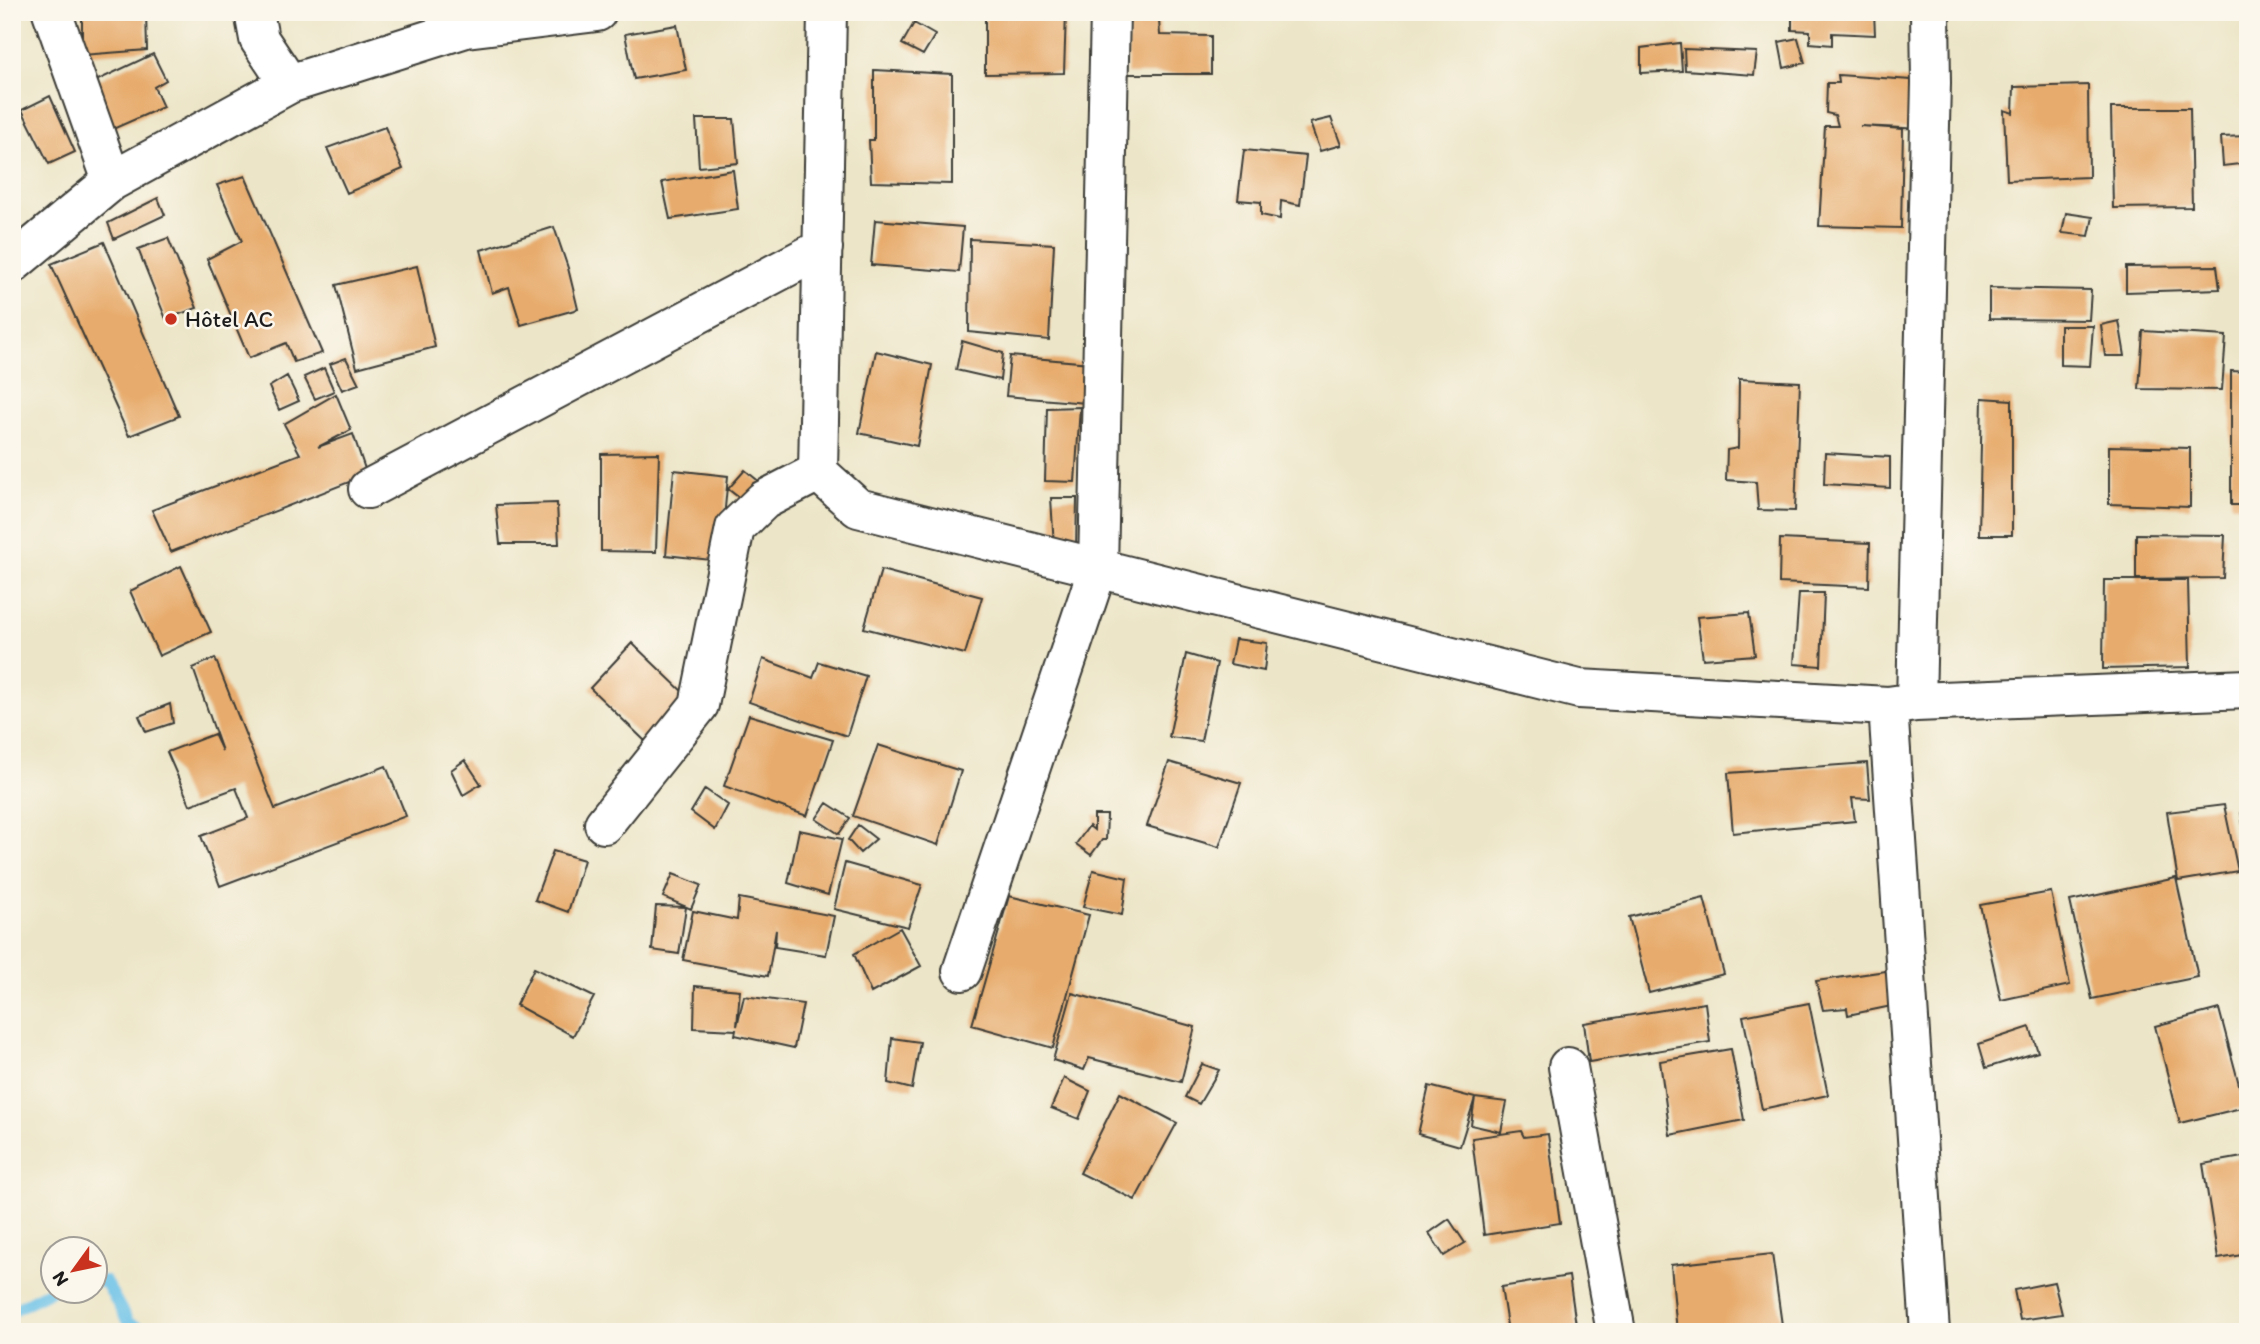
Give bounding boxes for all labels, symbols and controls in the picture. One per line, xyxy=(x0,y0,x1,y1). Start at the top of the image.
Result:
place label: Hôtel AC xyxy=(185,305,273,333)
marker: Hôtel AC xyxy=(163,311,179,327)
north arrow xyxy=(38,1236,108,1306)
text: N xyxy=(47,1267,73,1291)

